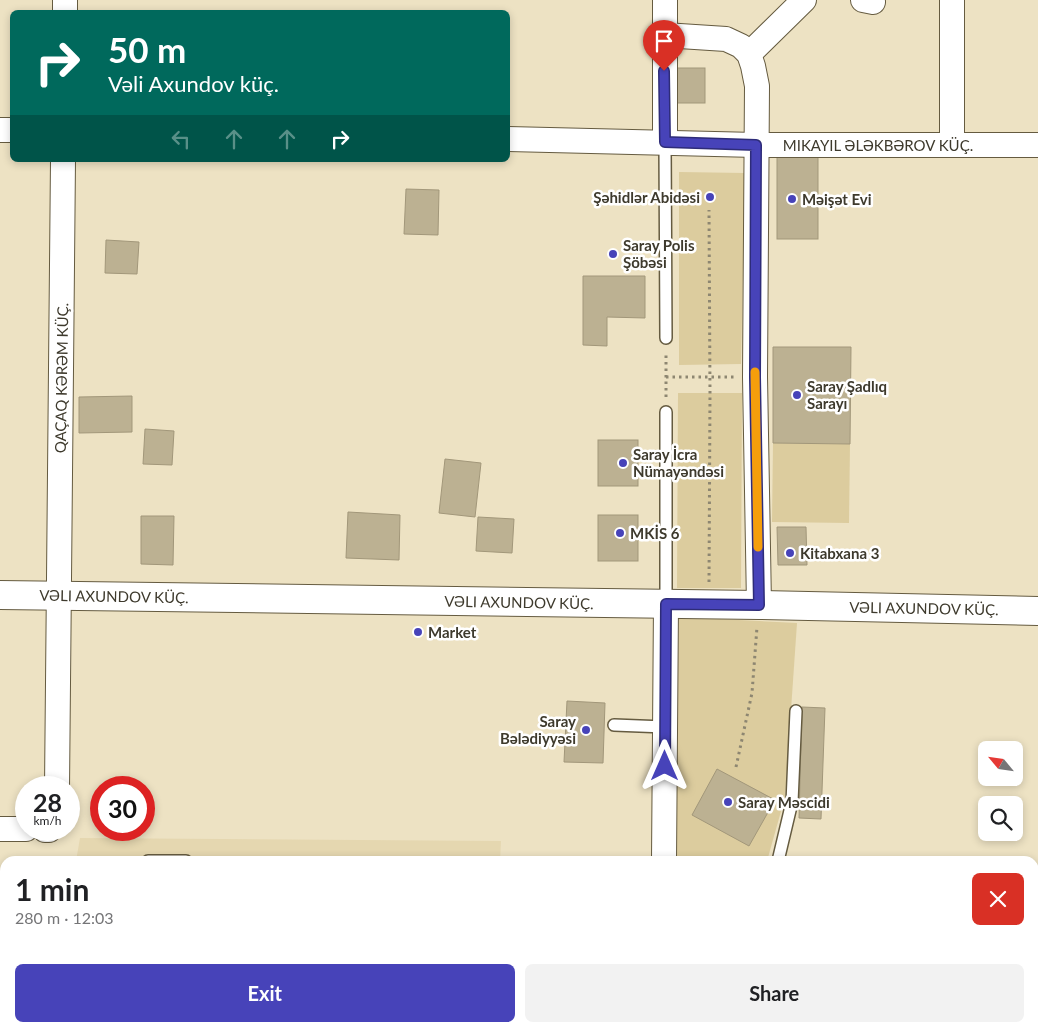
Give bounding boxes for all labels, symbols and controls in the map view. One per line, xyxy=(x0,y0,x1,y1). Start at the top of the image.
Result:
pin xyxy=(643,20,685,71)
icon: arrive xyxy=(650,27,678,55)
text: 50 m xyxy=(108,28,186,70)
icon: right xyxy=(25,30,90,95)
text: Vəli Axundov küç. xyxy=(108,70,279,97)
icon: left xyxy=(167,125,195,153)
icon: ahead xyxy=(220,125,248,153)
icon: ahead xyxy=(273,125,301,153)
icon: right xyxy=(326,125,354,153)
street label: MIKAYIL ƏLƏKBƏROV KÜÇ. xyxy=(783,136,973,154)
place label: Şəhidlər Abidəsi xyxy=(593,188,700,206)
place label: Məişət Evi xyxy=(802,190,872,208)
marker: Şəhidlər Abidəsi xyxy=(704,191,716,203)
marker: Məişət Evi xyxy=(786,193,798,205)
place label: Saray Polis Şöbəsi xyxy=(623,236,695,271)
marker: Saray Polis Şöbəsi xyxy=(607,248,619,260)
street label: QAÇAQ KƏRƏM KÜÇ. xyxy=(51,303,71,453)
place label: Saray Şadlıq Sarayı xyxy=(807,377,887,412)
marker: Saray Şadlıq Sarayı xyxy=(791,389,803,401)
place label: Saray İcra Nümayəndəsi xyxy=(633,445,724,480)
marker: Saray İcra Nümayəndəsi xyxy=(617,457,629,469)
place label: MKİS 6 xyxy=(630,524,680,542)
marker: MKİS 6 xyxy=(614,527,626,539)
place label: Kitabxana 3 xyxy=(800,544,879,562)
marker: Kitabxana 3 xyxy=(784,547,796,559)
street label: VƏLI AXUNDOV KÜÇ. xyxy=(39,586,189,606)
street label: VƏLI AXUNDOV KÜÇ. xyxy=(444,592,594,612)
street label: VƏLI AXUNDOV KÜÇ. xyxy=(849,598,999,618)
place label: Market xyxy=(428,623,477,641)
marker: Market xyxy=(412,626,424,638)
place label: Saray Bələdiyyəsi xyxy=(500,712,576,747)
marker: Saray Bələdiyyəsi xyxy=(580,724,592,736)
position arrow xyxy=(638,739,690,791)
north arrow xyxy=(978,741,1022,786)
map controls xyxy=(978,741,1023,841)
speed limit sign: 30 xyxy=(90,776,155,841)
text: 28 xyxy=(33,787,62,817)
place label: Saray Məscidi xyxy=(738,793,830,811)
marker: Saray Məscidi xyxy=(722,796,734,808)
button: search xyxy=(978,796,1023,841)
text: km/h xyxy=(33,813,62,828)
text: 1 min xyxy=(15,871,89,907)
button: close xyxy=(972,873,1024,925)
text: 280 m · 12:03 xyxy=(15,908,114,927)
button: Exit xyxy=(15,964,515,1022)
button: Share xyxy=(525,964,1024,1022)

